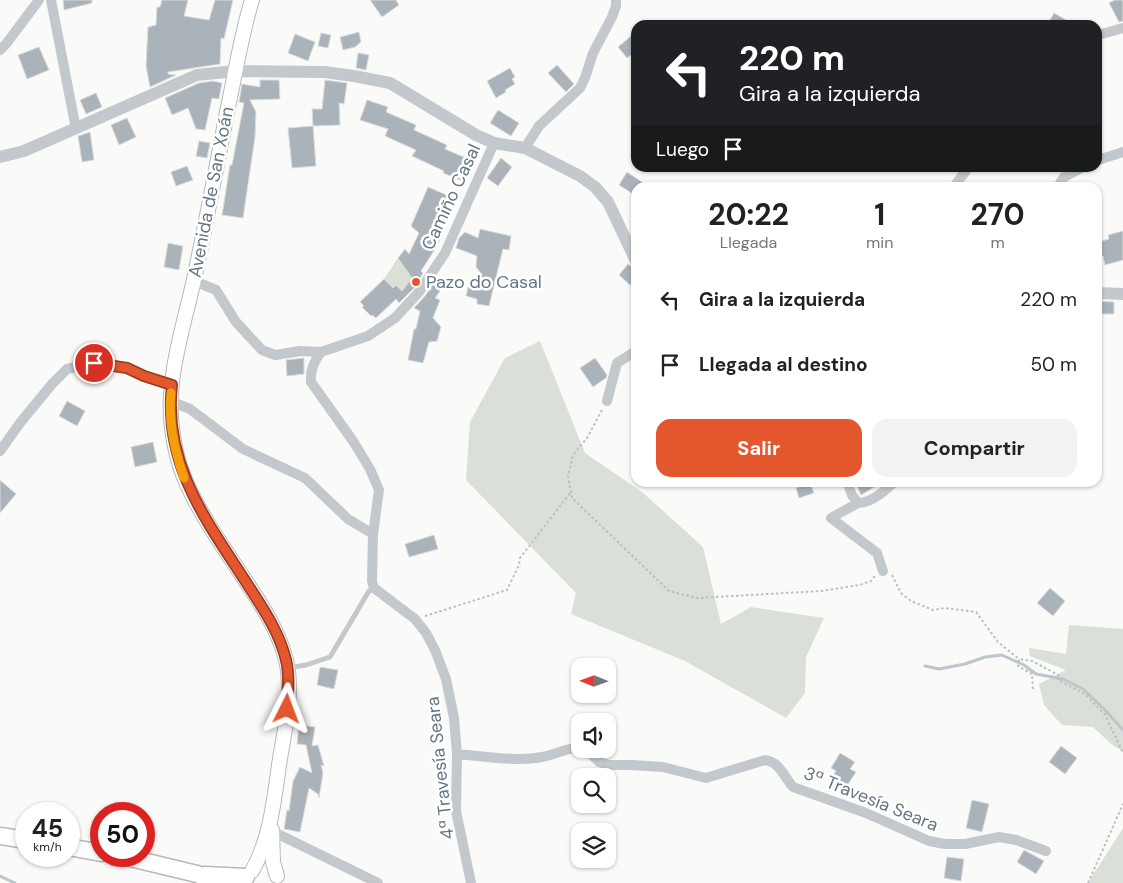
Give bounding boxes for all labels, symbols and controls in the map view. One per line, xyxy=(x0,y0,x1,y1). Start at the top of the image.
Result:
text: 220 m xyxy=(739,35,845,81)
icon: left xyxy=(656,40,721,105)
text: Gira a la izquierda xyxy=(739,79,920,108)
street label: Avenida de San Xoán xyxy=(183,105,239,279)
icon: arrive xyxy=(719,135,747,163)
text: Luego xyxy=(656,137,709,162)
street label: Camiño Casal xyxy=(416,140,486,254)
text: 20:22 xyxy=(708,195,789,234)
text: 1 xyxy=(874,195,885,234)
text: 270 xyxy=(971,195,1025,234)
text: Llegada xyxy=(720,232,777,253)
text: min xyxy=(866,232,893,253)
text: m xyxy=(991,232,1005,253)
place label: Pazo do Casal xyxy=(426,270,542,294)
marker: Pazo do Casal xyxy=(410,276,422,288)
icon: left xyxy=(656,286,684,314)
text: Gira a la izquierda xyxy=(699,287,865,312)
text: 220 m xyxy=(1020,287,1077,312)
pin xyxy=(73,342,115,384)
icon: arrive xyxy=(80,349,108,377)
icon: arrive xyxy=(656,351,684,379)
text: Llegada al destino xyxy=(699,352,868,377)
text: 50 m xyxy=(1030,352,1077,377)
button: Salir xyxy=(656,419,862,477)
button: Compartir xyxy=(872,419,1077,477)
north arrow xyxy=(571,658,616,702)
map controls xyxy=(571,658,616,868)
position arrow xyxy=(260,682,312,734)
street label: 4ª Travesía Seara xyxy=(421,695,459,841)
button: sound xyxy=(571,713,616,758)
street label: 3ª Travesía Seara xyxy=(800,761,942,837)
button: search xyxy=(571,768,616,813)
speed limit sign: 50 xyxy=(90,802,155,867)
text: 45 xyxy=(32,812,63,845)
button: layers xyxy=(571,823,616,868)
text: km/h xyxy=(33,839,62,855)

